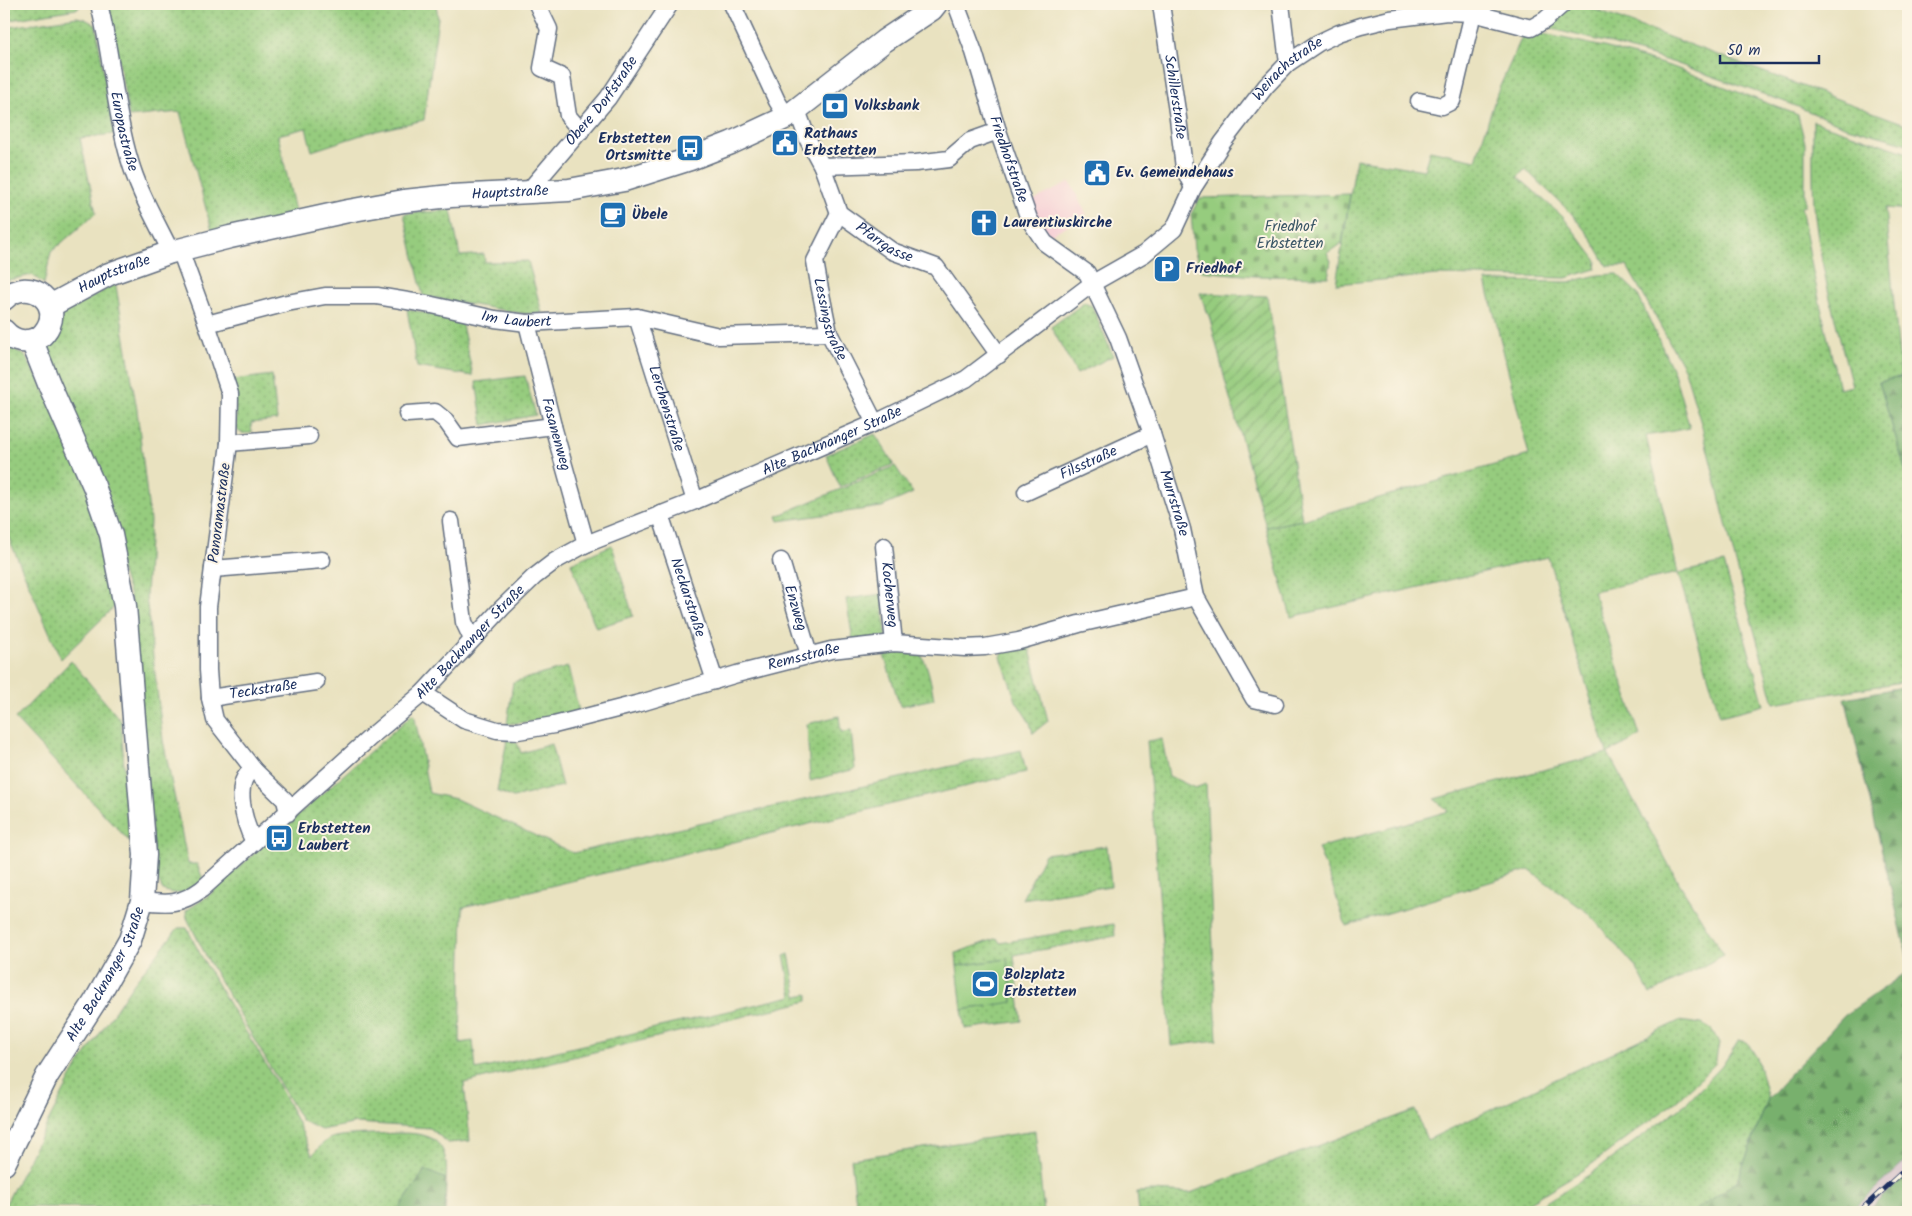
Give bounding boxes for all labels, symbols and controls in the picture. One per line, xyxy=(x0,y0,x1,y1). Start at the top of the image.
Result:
street label: Weirachstraße xyxy=(1246,30,1327,106)
scale bar xyxy=(1720,32,1818,64)
text: 50 m xyxy=(1727,39,1761,63)
street label: Obere Dorfstraße xyxy=(560,51,645,152)
street label: Schillerstraße xyxy=(1157,53,1192,141)
street label: Europastraße xyxy=(103,90,145,175)
bank icon: Volksbank xyxy=(820,91,850,121)
place label: Volksbank xyxy=(854,94,920,118)
street label: Friedhofstraße xyxy=(982,113,1035,207)
place label: Rathaus Erbstetten xyxy=(804,122,876,163)
place label: Erbstetten Ortsmitte xyxy=(599,127,672,168)
public building icon: Rathaus Erbstetten xyxy=(770,128,800,158)
bus stop icon: Erbstetten Ortsmitte xyxy=(675,133,705,163)
public building icon: Ev. Gemeindehaus xyxy=(1082,158,1112,188)
place label: Ev. Gemeindehaus xyxy=(1116,161,1234,185)
street label: Hauptstraße xyxy=(471,179,549,207)
cafe icon: Übele xyxy=(598,200,628,230)
place label: Übele xyxy=(632,203,668,227)
church icon: Laurentiuskirche xyxy=(969,208,999,238)
place label: Laurentiuskirche xyxy=(1003,211,1113,235)
park label: Friedhof Erbstetten xyxy=(1257,215,1323,256)
street label: Pfarrgasse xyxy=(850,216,917,270)
street label: Hauptstraße xyxy=(74,248,154,301)
parking icon: Friedhof xyxy=(1152,254,1182,284)
place label: Friedhof xyxy=(1186,257,1242,281)
street label: Lessingstraße xyxy=(806,276,853,365)
street label: Im Laubert xyxy=(479,304,552,335)
street label: Lerchenstraße xyxy=(641,362,691,455)
street label: Fasanenweg xyxy=(534,395,577,474)
street label: Alte Backnanger Straße xyxy=(758,399,907,482)
street label: Filsstraße xyxy=(1056,439,1122,487)
street label: Panoramastraße xyxy=(202,461,238,564)
street label: Murrstraße xyxy=(1152,467,1195,539)
street label: Neckarstraße xyxy=(663,555,712,641)
street label: Kocherweg xyxy=(874,561,904,629)
street label: Alte Backnanger Straße xyxy=(411,579,531,706)
street label: Enzweg xyxy=(777,582,813,634)
street label: Remsstraße xyxy=(765,637,841,678)
street label: Teckstraße xyxy=(228,673,299,707)
place label: Erbstetten Laubert xyxy=(298,817,370,858)
bus stop icon: Erbstetten Laubert xyxy=(264,823,294,853)
street label: Alte Backnanger Straße xyxy=(60,904,152,1047)
place label: Bolzplatz Erbstetten xyxy=(1004,963,1076,1004)
sports icon: Bolzplatz Erbstetten xyxy=(970,969,1000,999)

